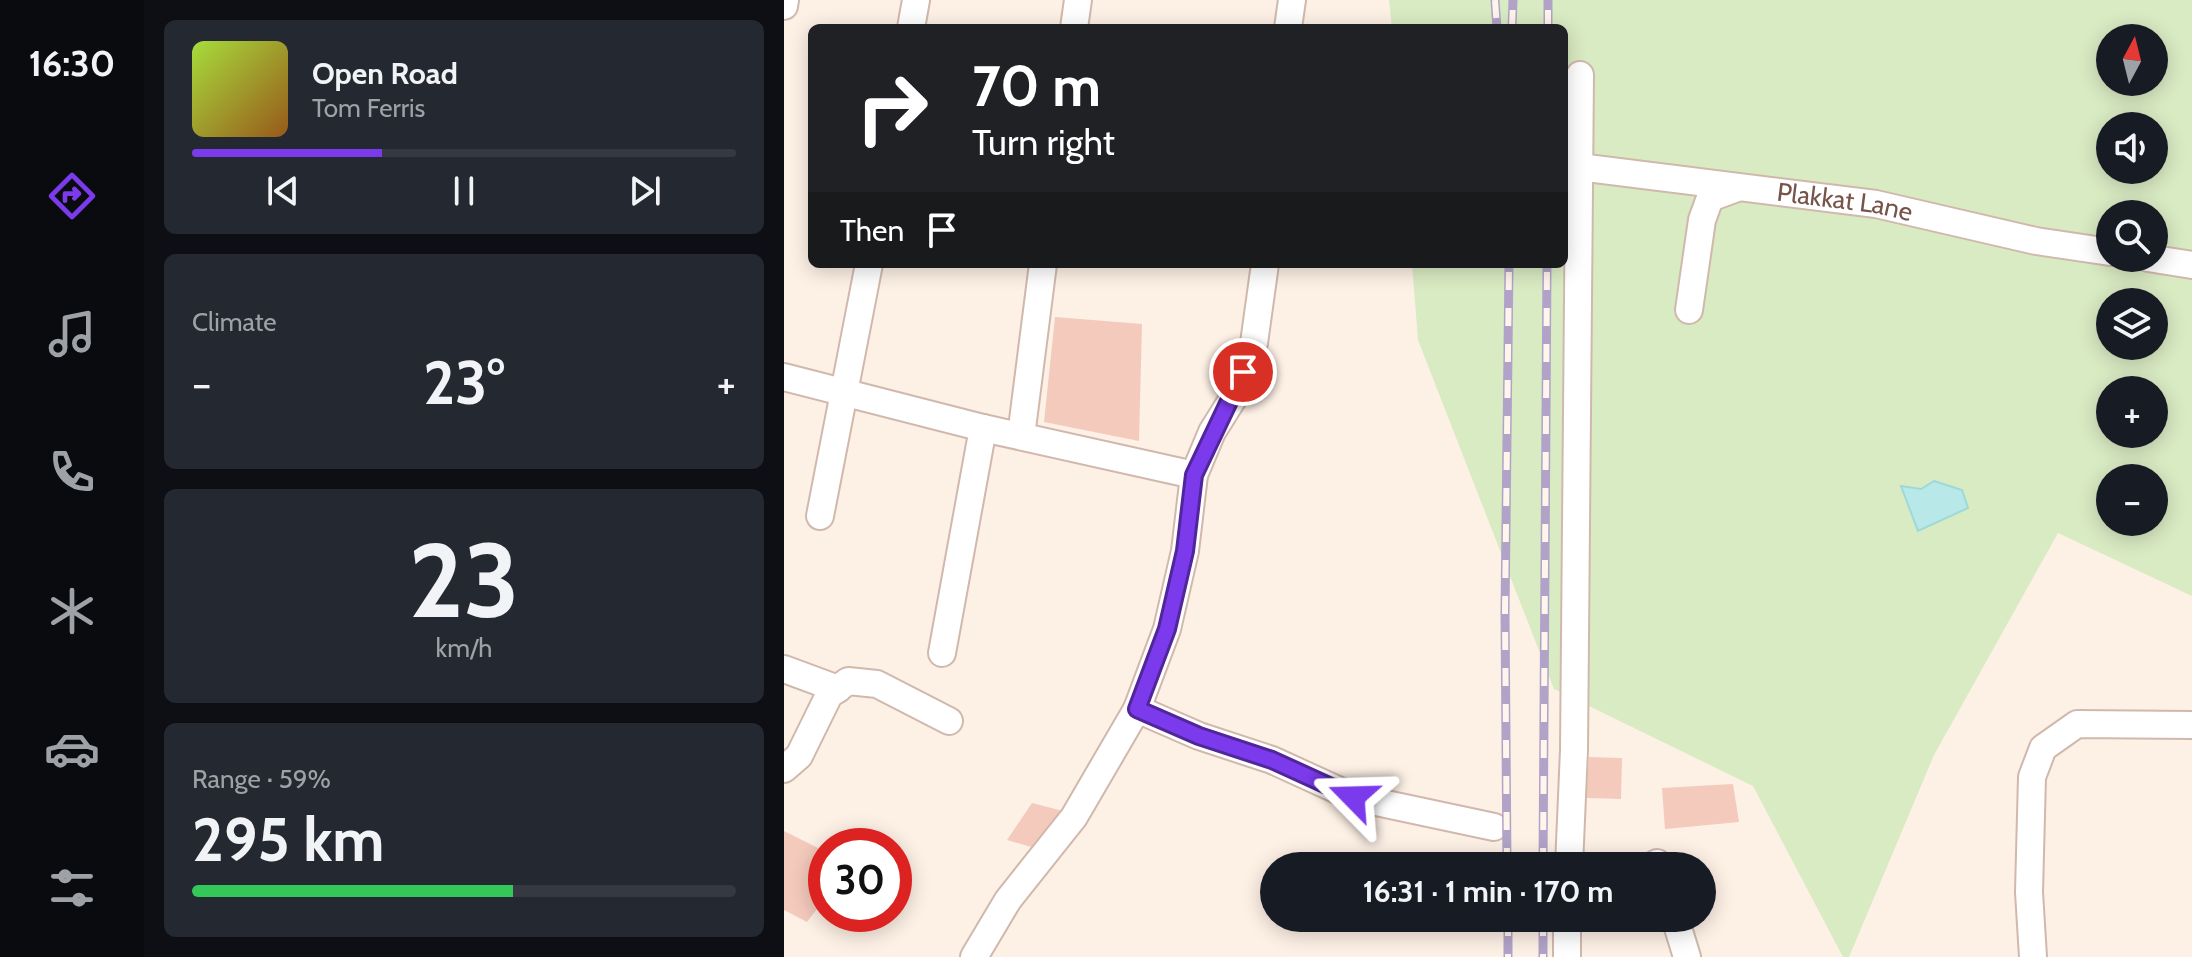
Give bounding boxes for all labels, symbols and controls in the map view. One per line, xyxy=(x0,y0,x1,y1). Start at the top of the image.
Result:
north arrow xyxy=(2096,24,2168,96)
map controls xyxy=(2096,24,2168,536)
text: 16:30 xyxy=(29,41,115,85)
text: 70 m xyxy=(972,52,1101,120)
text: Open Road xyxy=(312,55,458,92)
icon: right xyxy=(840,56,944,160)
text: Tom Ferris xyxy=(312,92,425,124)
button: sound xyxy=(2096,112,2168,184)
text: Turn right xyxy=(972,120,1115,164)
icon: directions xyxy=(44,168,100,224)
icon: previous xyxy=(261,169,305,213)
icon: pause xyxy=(442,169,486,213)
icon: next xyxy=(623,169,667,213)
street label: Plakkat Lane xyxy=(1775,176,1916,228)
button: search xyxy=(2096,200,2168,272)
icon: arrive xyxy=(920,208,964,252)
text: Then xyxy=(840,212,904,249)
button: layers xyxy=(2096,288,2168,360)
icon: music xyxy=(44,306,100,362)
text: Climate xyxy=(192,306,277,338)
pin xyxy=(1209,338,1277,406)
text: 23° xyxy=(423,346,505,419)
icon: arrive xyxy=(1221,350,1265,394)
text: − xyxy=(192,357,211,410)
text: + xyxy=(717,357,736,410)
button: + xyxy=(2096,376,2168,448)
icon: phone xyxy=(44,444,100,500)
button: − xyxy=(2096,464,2168,536)
text: 23 xyxy=(408,517,520,643)
icon: climate xyxy=(44,583,100,639)
text: km/h xyxy=(436,632,492,664)
icon: car xyxy=(44,721,100,777)
position arrow xyxy=(1311,755,1395,839)
text: Range · 59% xyxy=(192,763,331,795)
text: 295 km xyxy=(192,803,384,876)
speed limit sign: 30 xyxy=(808,828,912,932)
icon: filters xyxy=(44,860,100,916)
text: 16:31 · 1 min · 170 m xyxy=(1363,873,1613,910)

